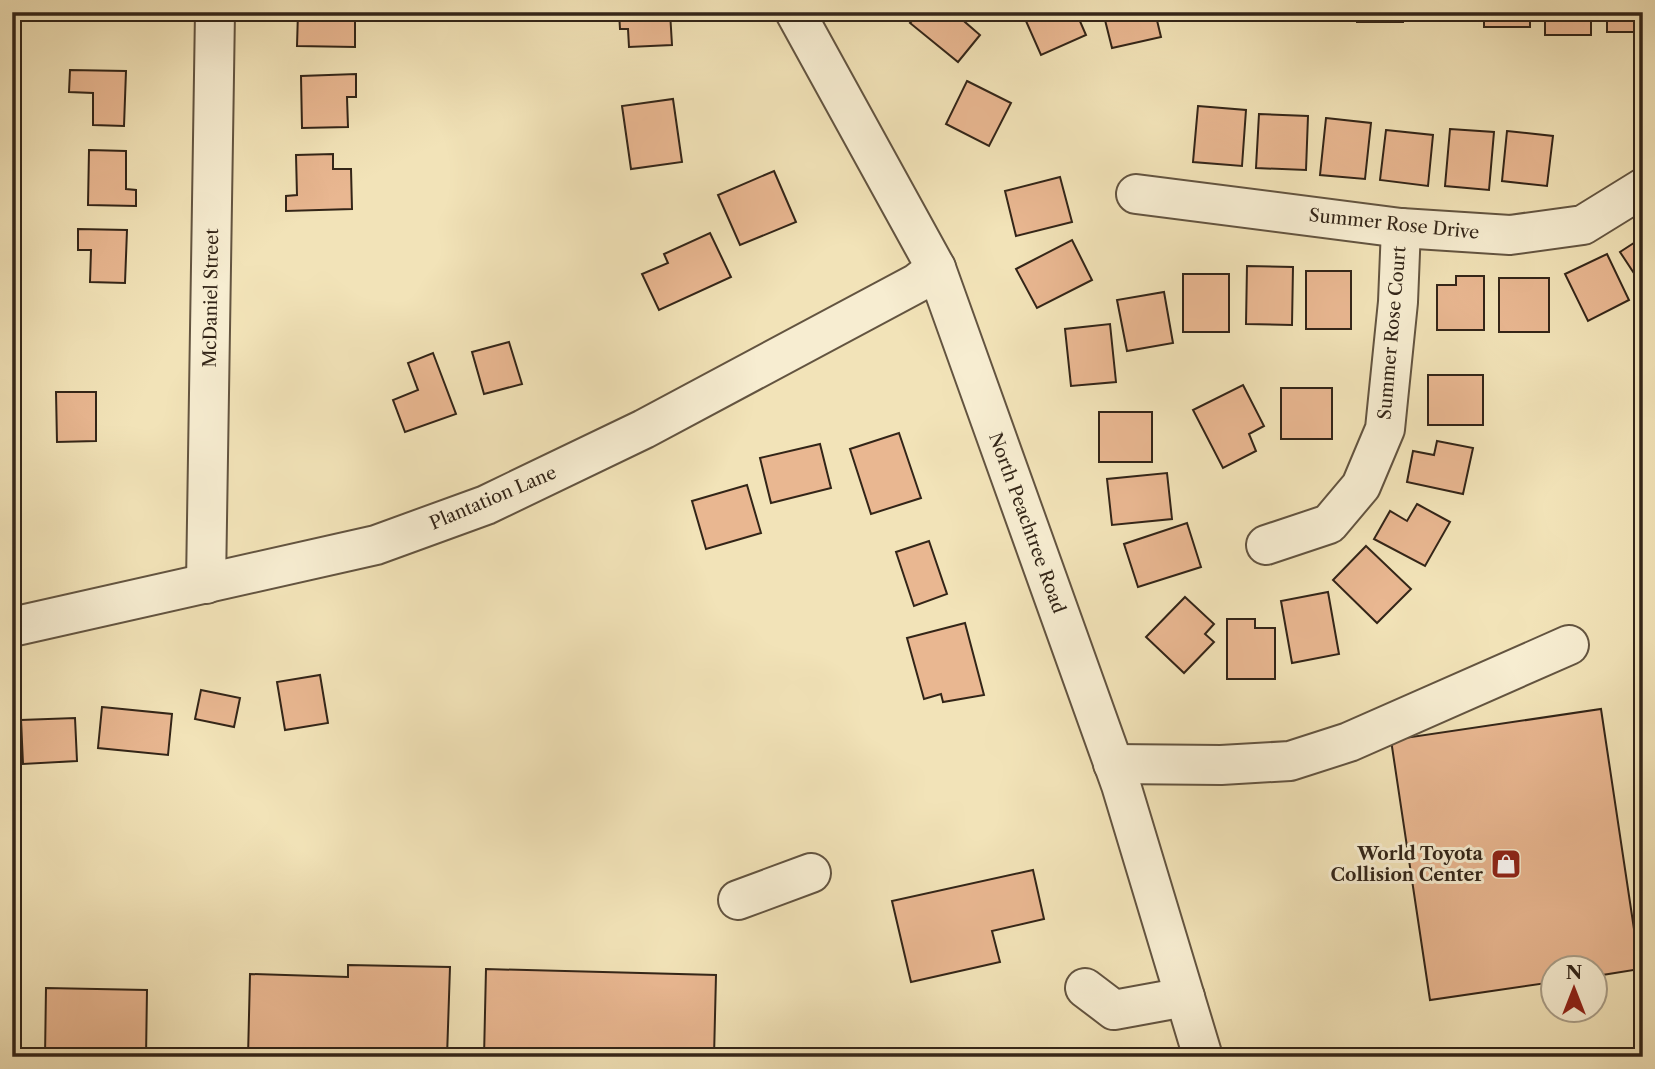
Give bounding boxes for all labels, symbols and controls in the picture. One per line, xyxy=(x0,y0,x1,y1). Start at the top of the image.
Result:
street label: Summer Rose Drive xyxy=(1308,204,1480,244)
street label: McDaniel Street xyxy=(199,228,223,368)
street label: Summer Rose Court xyxy=(1373,245,1411,421)
street label: North Peachtree Road xyxy=(984,430,1070,616)
street label: Plantation Lane xyxy=(426,461,560,535)
place label: World Toyota Collision Center xyxy=(1331,843,1484,886)
shop icon: World Toyota Collision Center xyxy=(1489,847,1523,881)
north arrow xyxy=(1540,954,1610,1024)
text: N xyxy=(1566,961,1582,984)

